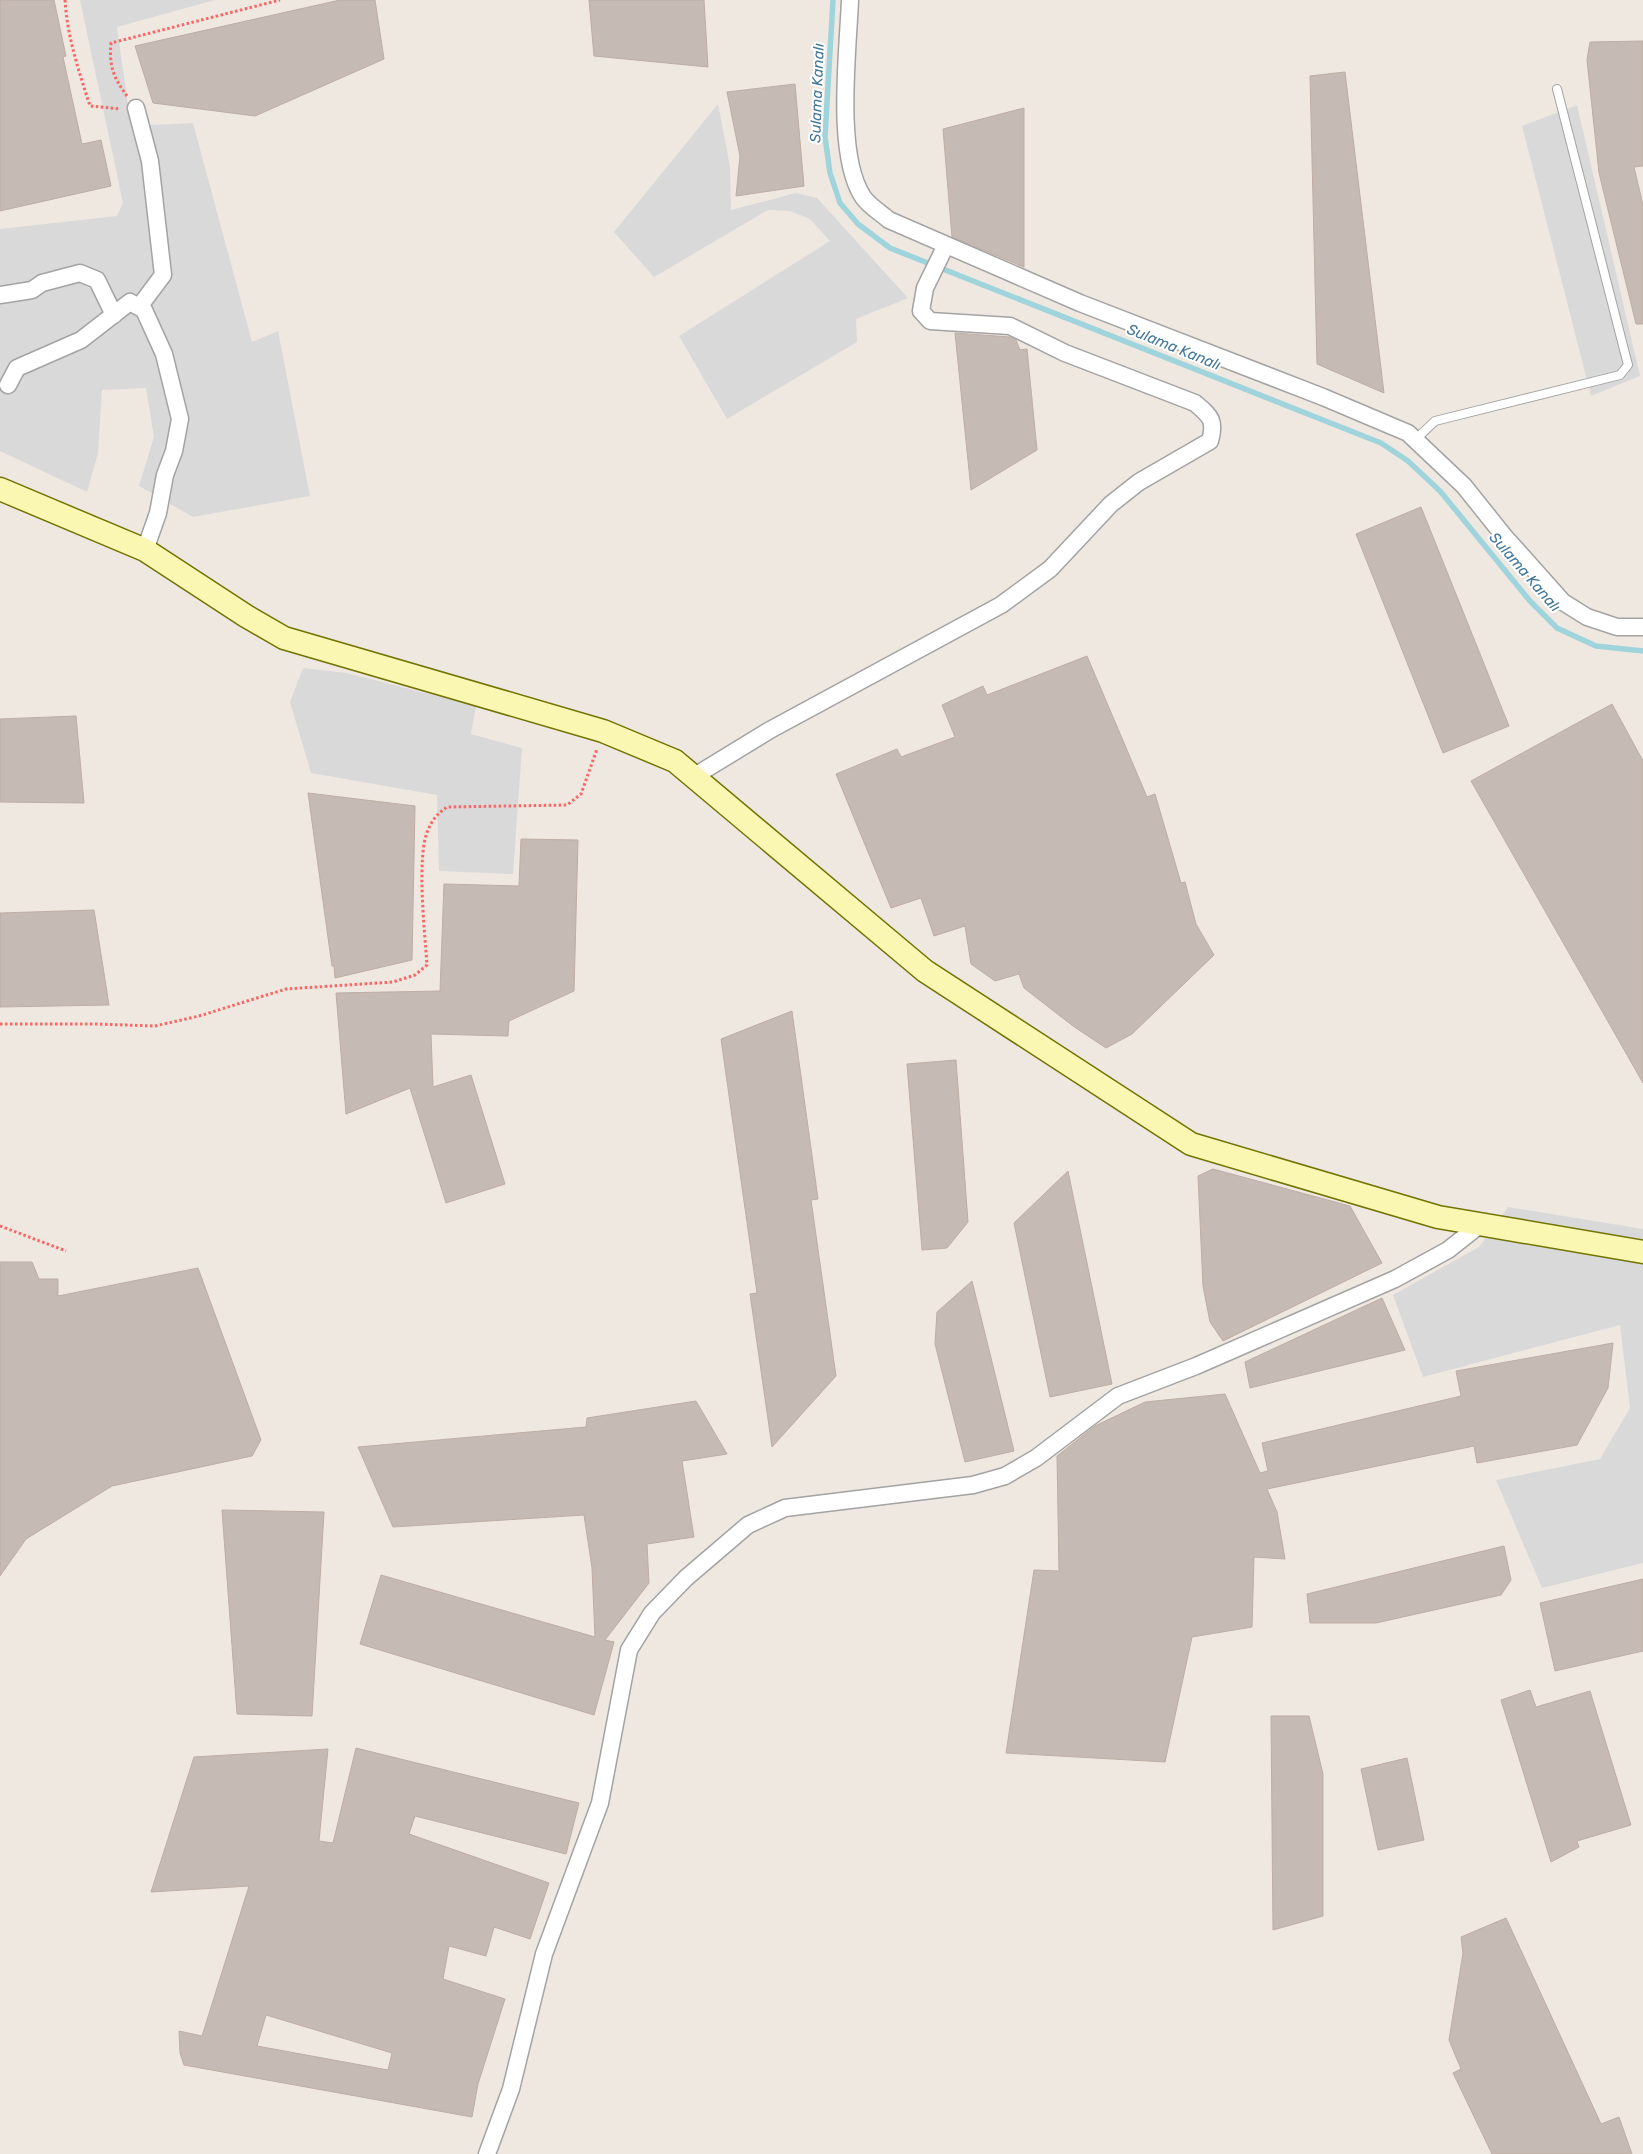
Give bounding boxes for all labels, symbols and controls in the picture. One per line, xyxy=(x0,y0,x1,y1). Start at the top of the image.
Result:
water label: Sulama Kanalı xyxy=(806,43,828,143)
water label: Sulama Kanalı xyxy=(1125,320,1224,374)
water label: Sulama Kanalı xyxy=(1486,529,1565,616)

